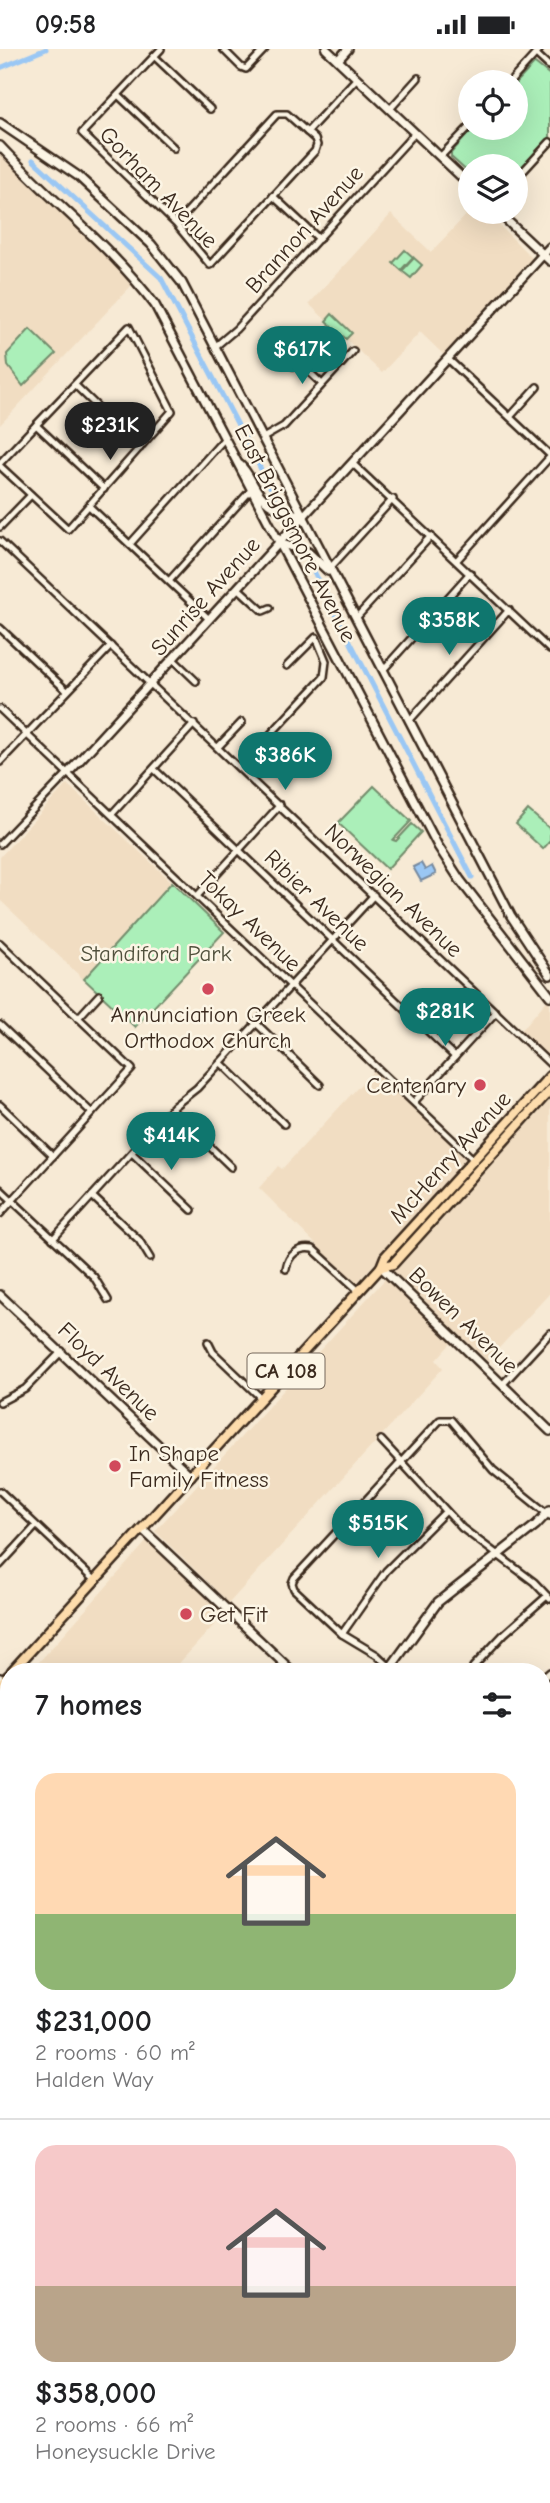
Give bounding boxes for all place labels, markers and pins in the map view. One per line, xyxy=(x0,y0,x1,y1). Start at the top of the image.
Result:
pin: $617K xyxy=(253,327,351,386)
pin: $231K xyxy=(61,403,159,462)
pin: $358K xyxy=(400,597,498,657)
pin: $386K xyxy=(236,733,334,792)
marker: Annunciation Greek Orthodox Church xyxy=(200,981,216,997)
pin: $281K xyxy=(396,989,494,1048)
place label: Annunciation Greek Orthodox Church xyxy=(110,1001,306,1054)
place label: Centenary xyxy=(366,1072,467,1099)
marker: Centenary xyxy=(472,1077,488,1093)
pin: $414K xyxy=(122,1113,220,1172)
place label: In Shape Family Fitness xyxy=(129,1440,269,1493)
marker: In Shape Family Fitness xyxy=(107,1458,123,1474)
pin: $515K xyxy=(329,1501,427,1560)
place label: Get Fit xyxy=(200,1601,269,1628)
marker: Get Fit xyxy=(178,1606,194,1622)

